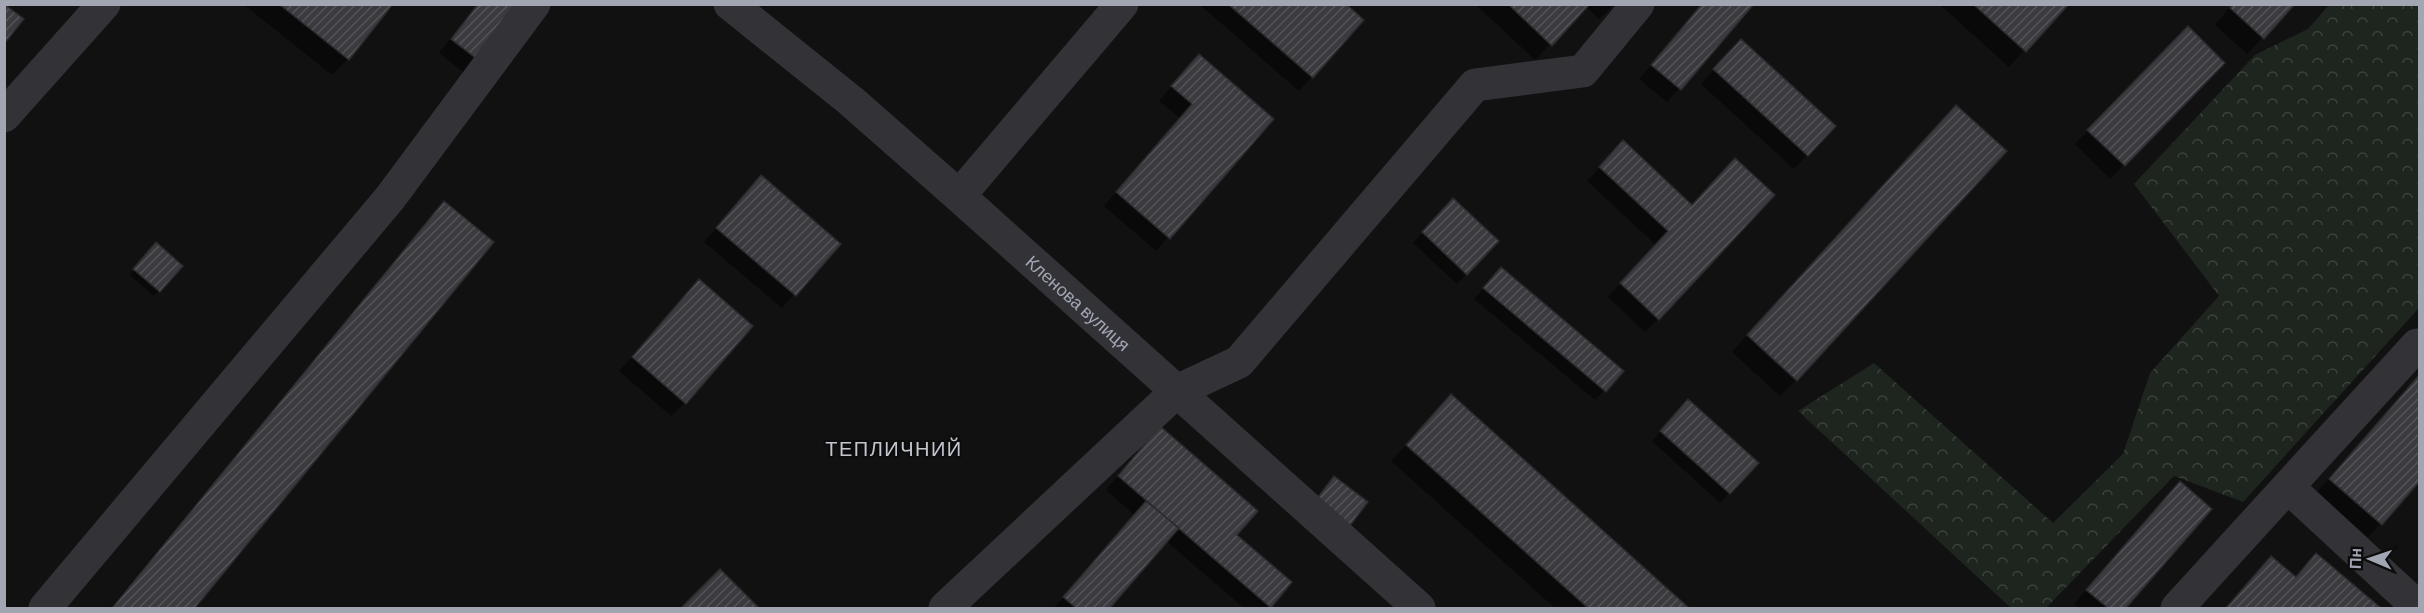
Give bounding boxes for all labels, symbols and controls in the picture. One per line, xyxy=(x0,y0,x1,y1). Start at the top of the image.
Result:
street label: Кленова вулиця xyxy=(1022,250,1135,355)
district label: ТЕПЛИЧНИЙ xyxy=(825,436,963,460)
north arrow xyxy=(2340,529,2400,589)
text: Пн xyxy=(2345,548,2364,569)

